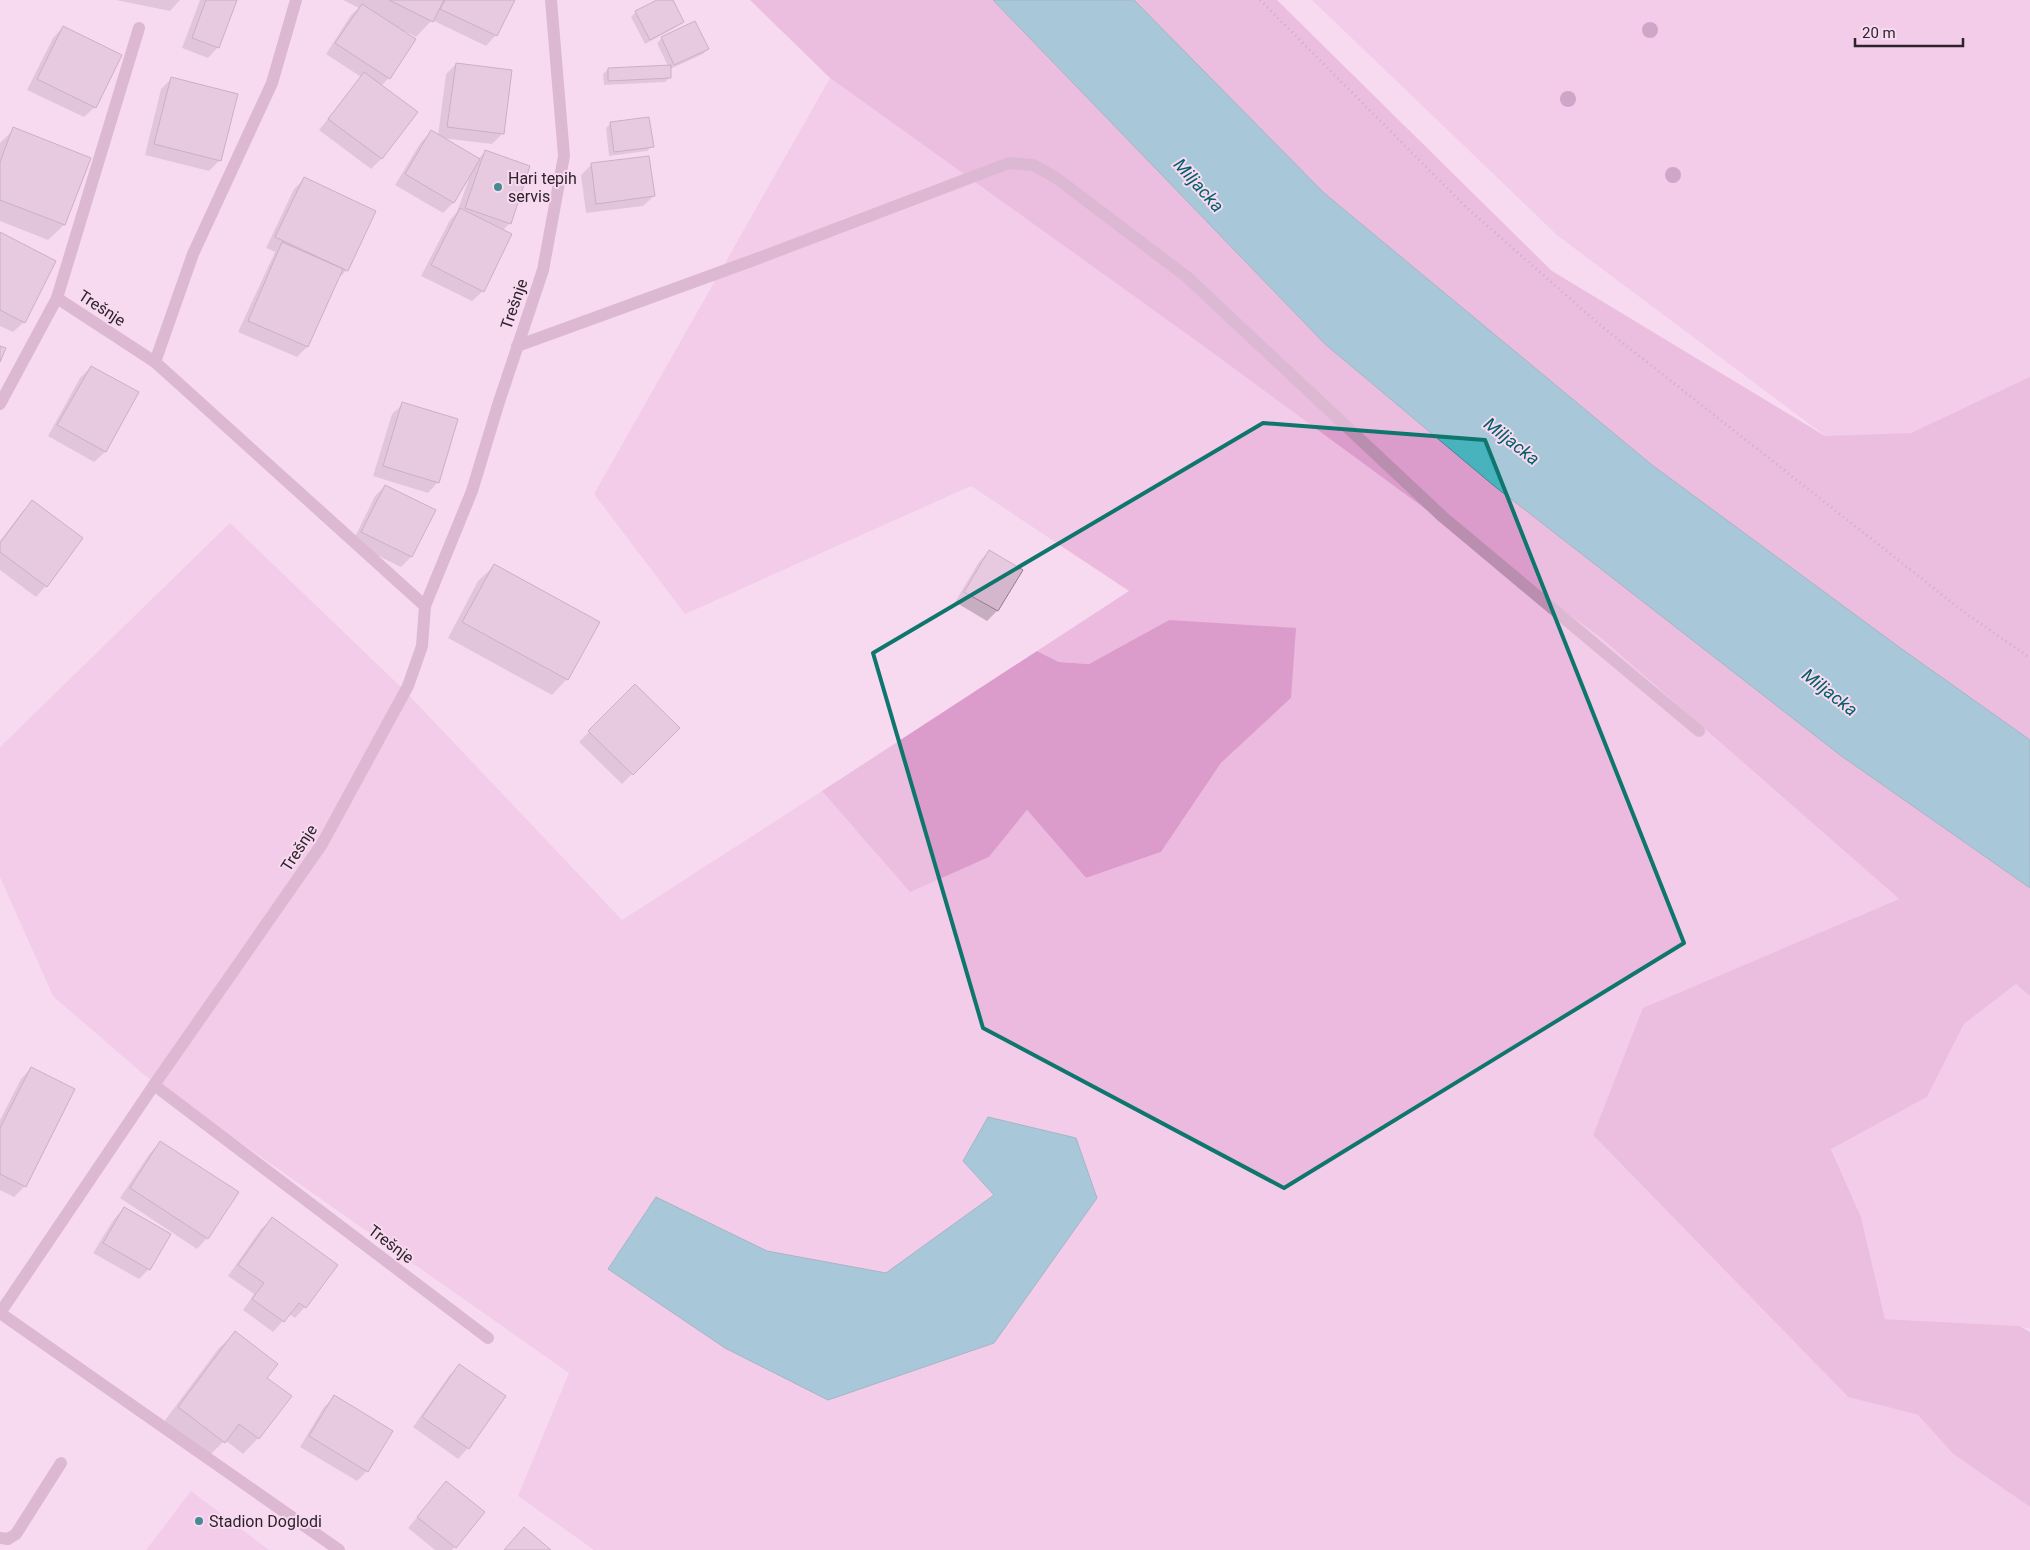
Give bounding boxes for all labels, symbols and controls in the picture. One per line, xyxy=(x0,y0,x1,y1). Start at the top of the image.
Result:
scale bar xyxy=(1855,15,1962,47)
text: 20 m xyxy=(1862,24,1896,42)
water label: Miljacka xyxy=(1169,154,1229,216)
place label: Hari tepih servis xyxy=(508,169,577,206)
marker: Hari tepih servis xyxy=(492,181,504,193)
street label: Trešnje xyxy=(497,276,531,332)
street label: Trešnje xyxy=(75,286,129,330)
water label: Miljacka xyxy=(1480,413,1544,469)
water label: Miljacka xyxy=(1798,664,1862,720)
street label: Trešnje xyxy=(277,821,321,875)
street label: Trešnje xyxy=(364,1221,418,1267)
place label: Stadion Doglodi xyxy=(209,1512,322,1531)
marker: Stadion Doglodi xyxy=(193,1515,205,1527)

